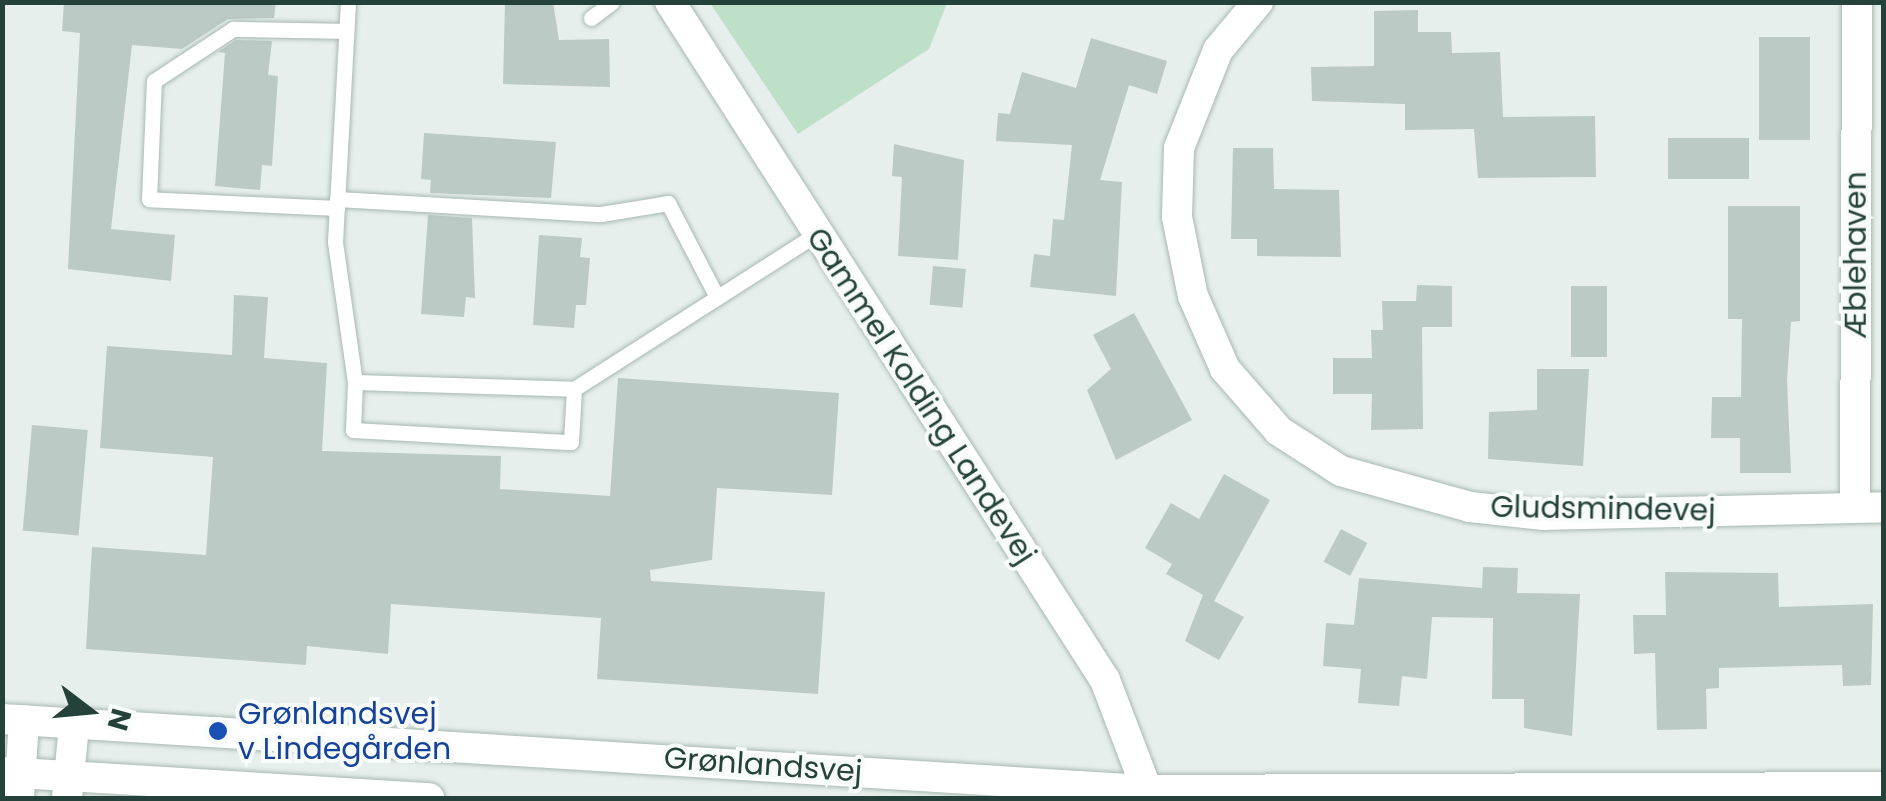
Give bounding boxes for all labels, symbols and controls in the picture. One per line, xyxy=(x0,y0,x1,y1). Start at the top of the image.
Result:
street label: Æblehaven xyxy=(1838,171,1874,339)
street label: Gammel Kolding Landevej xyxy=(799,221,1043,571)
street label: Gludsmindevej xyxy=(1490,489,1716,529)
north arrow xyxy=(40,661,140,761)
place label: Grønlandsvej v Lindegården xyxy=(238,696,451,766)
text: N xyxy=(98,704,141,735)
marker: Grønlandsvej v Lindegården xyxy=(207,720,229,742)
street label: Grønlandsvej xyxy=(663,740,863,790)

